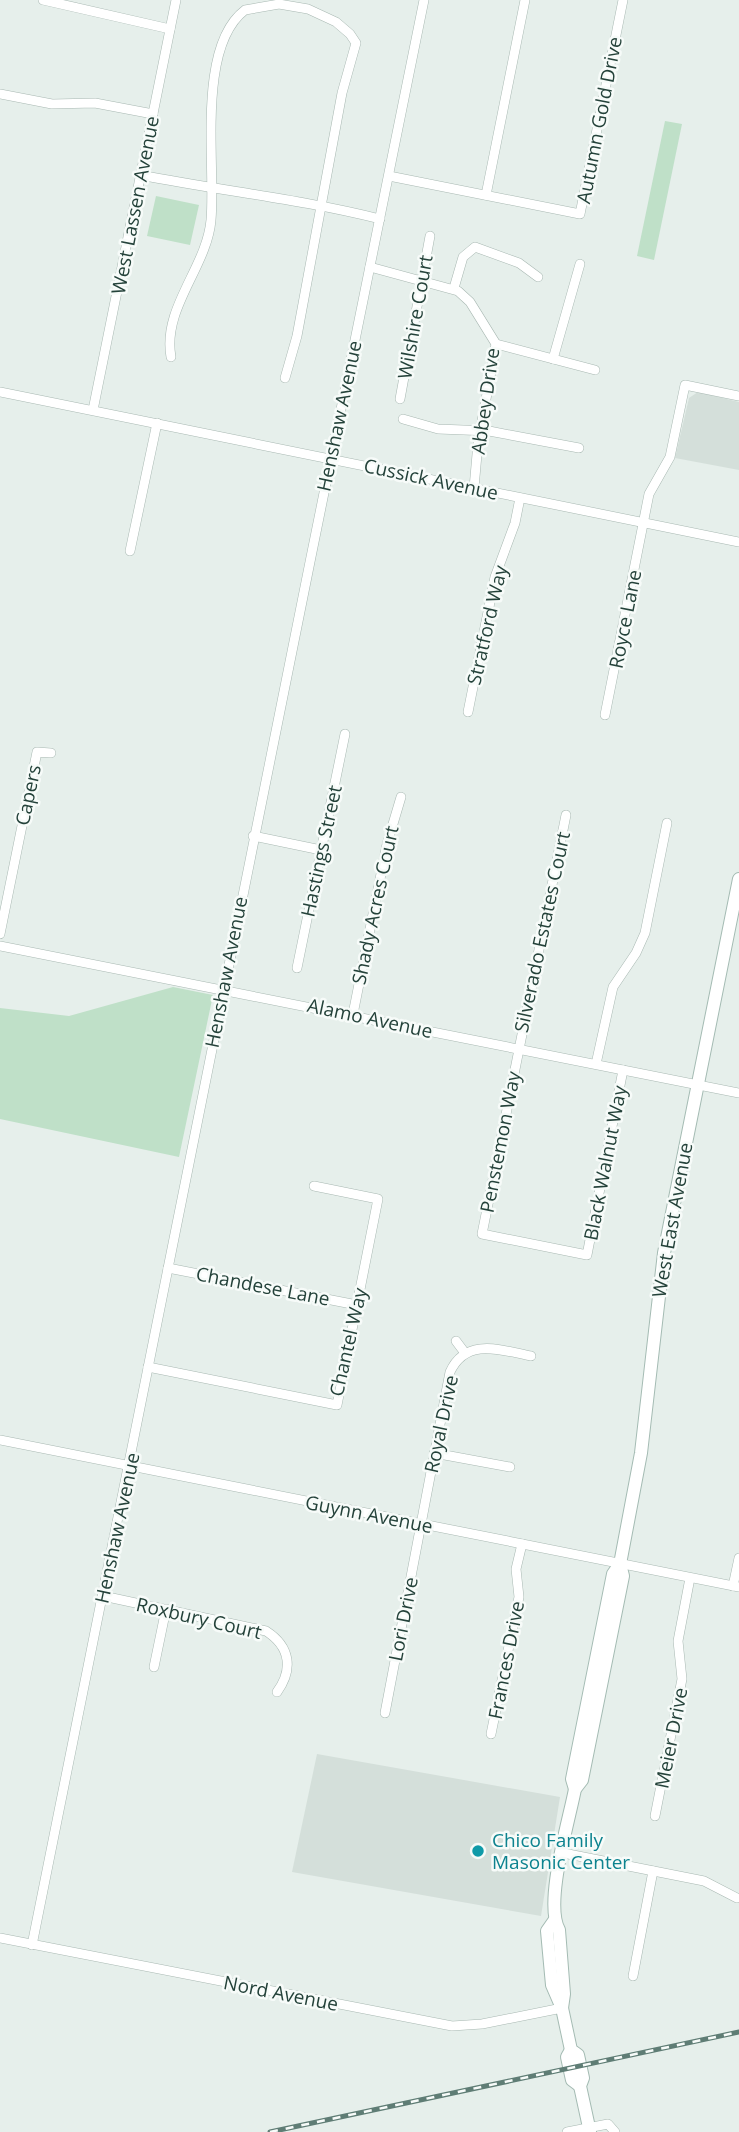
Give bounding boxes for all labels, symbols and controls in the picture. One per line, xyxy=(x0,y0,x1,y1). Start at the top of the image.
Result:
street label: Autumn Gold Drive xyxy=(570,34,628,206)
street label: West Lassen Avenue xyxy=(105,114,165,296)
street label: Wilshire Court xyxy=(391,253,439,381)
street label: Henshaw Avenue xyxy=(310,338,368,494)
street label: Abbey Drive xyxy=(465,346,505,456)
street label: Cussick Avenue xyxy=(361,452,501,506)
street label: Stratford Way xyxy=(461,562,514,687)
street label: Royce Lane xyxy=(603,567,647,671)
street label: Capers xyxy=(9,762,47,828)
street label: Hastings Street xyxy=(294,782,348,919)
street label: Shady Acres Court xyxy=(345,823,405,987)
street label: Silverado Estates Court xyxy=(508,829,576,1035)
street label: Henshaw Avenue xyxy=(199,894,253,1050)
street label: Alamo Avenue xyxy=(305,992,435,1044)
street label: Penstemon Way xyxy=(474,1069,527,1215)
street label: Black Walnut Way xyxy=(577,1083,633,1243)
street label: West East Avenue xyxy=(646,1140,698,1300)
street label: Chandese Lane xyxy=(194,1260,332,1312)
street label: Chantel Way xyxy=(323,1285,373,1399)
street label: Royal Drive xyxy=(418,1373,464,1475)
street label: Henshaw Avenue xyxy=(88,1450,146,1606)
street label: Guynn Avenue xyxy=(303,1489,435,1539)
street label: Lori Drive xyxy=(382,1575,424,1663)
street label: Roxbury Court xyxy=(134,1591,265,1645)
street label: Frances Drive xyxy=(482,1599,530,1721)
street label: Meier Drive xyxy=(648,1685,694,1791)
place label: Chico Family Masonic Center xyxy=(492,1827,630,1875)
marker: Chico Family Masonic Center xyxy=(470,1843,486,1859)
street label: Nord Avenue xyxy=(221,1969,341,2017)

